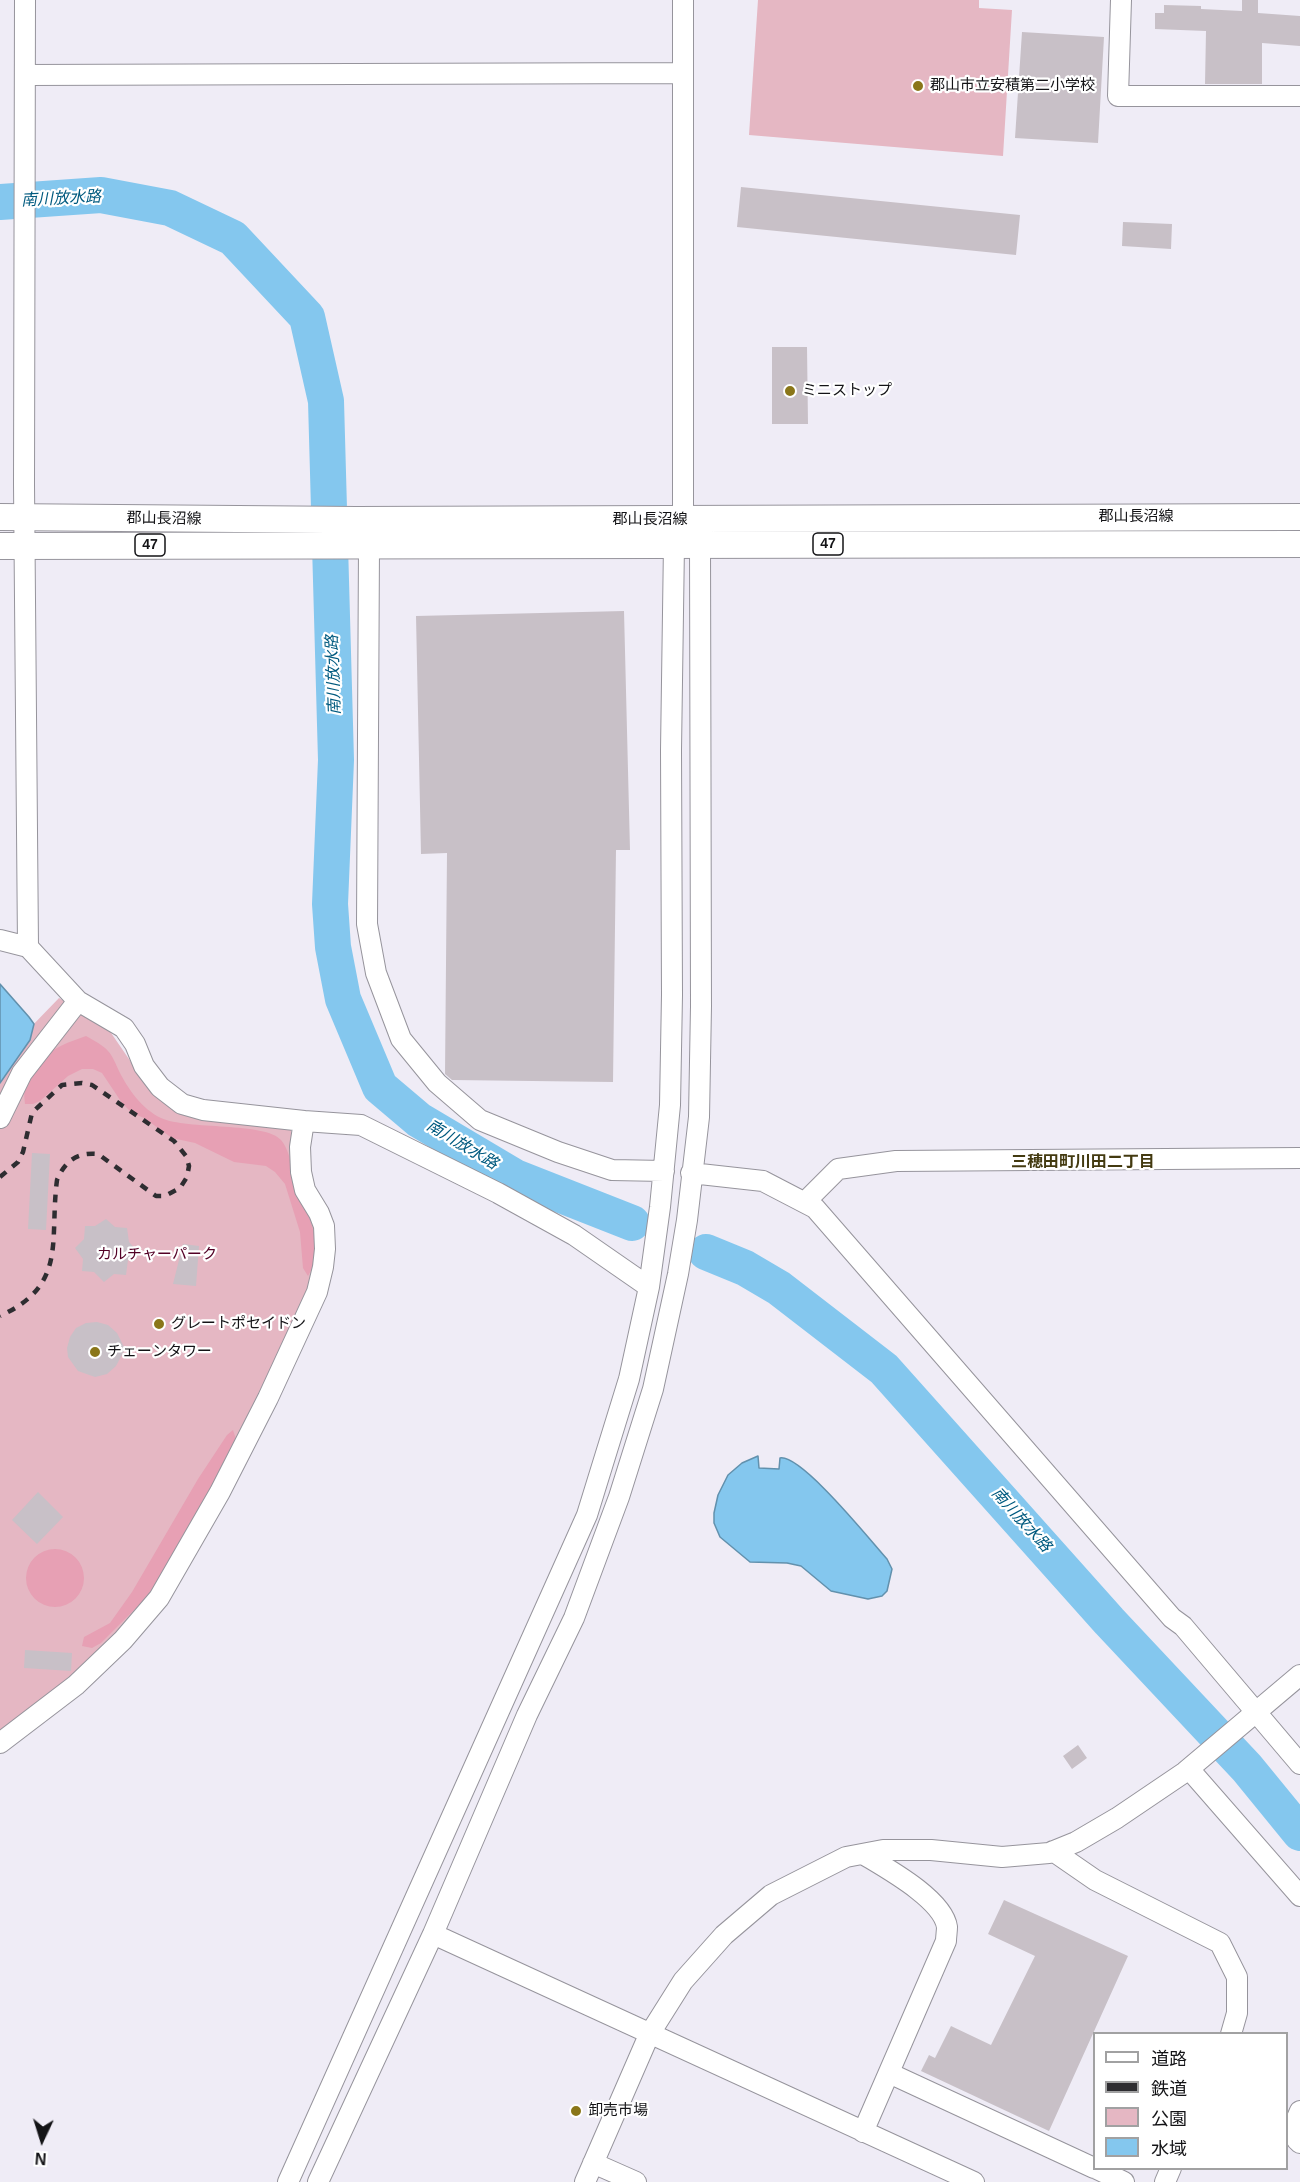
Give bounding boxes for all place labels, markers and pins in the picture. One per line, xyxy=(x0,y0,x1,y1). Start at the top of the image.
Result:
place label: 郡山市立安積第二小学校 xyxy=(930,77,1095,95)
marker: 郡山市立安積第二小学校 xyxy=(911,79,925,93)
place label: ミニストップ xyxy=(802,382,892,400)
marker: ミニストップ xyxy=(783,384,797,398)
place label: グレートポセイドン xyxy=(171,1315,306,1333)
marker: グレートポセイドン xyxy=(152,1317,166,1331)
place label: チェーンタワー xyxy=(107,1343,212,1361)
marker: チェーンタワー xyxy=(88,1345,102,1359)
place label: 卸売市場 xyxy=(588,2102,648,2120)
marker: 卸売市場 xyxy=(569,2104,583,2118)

